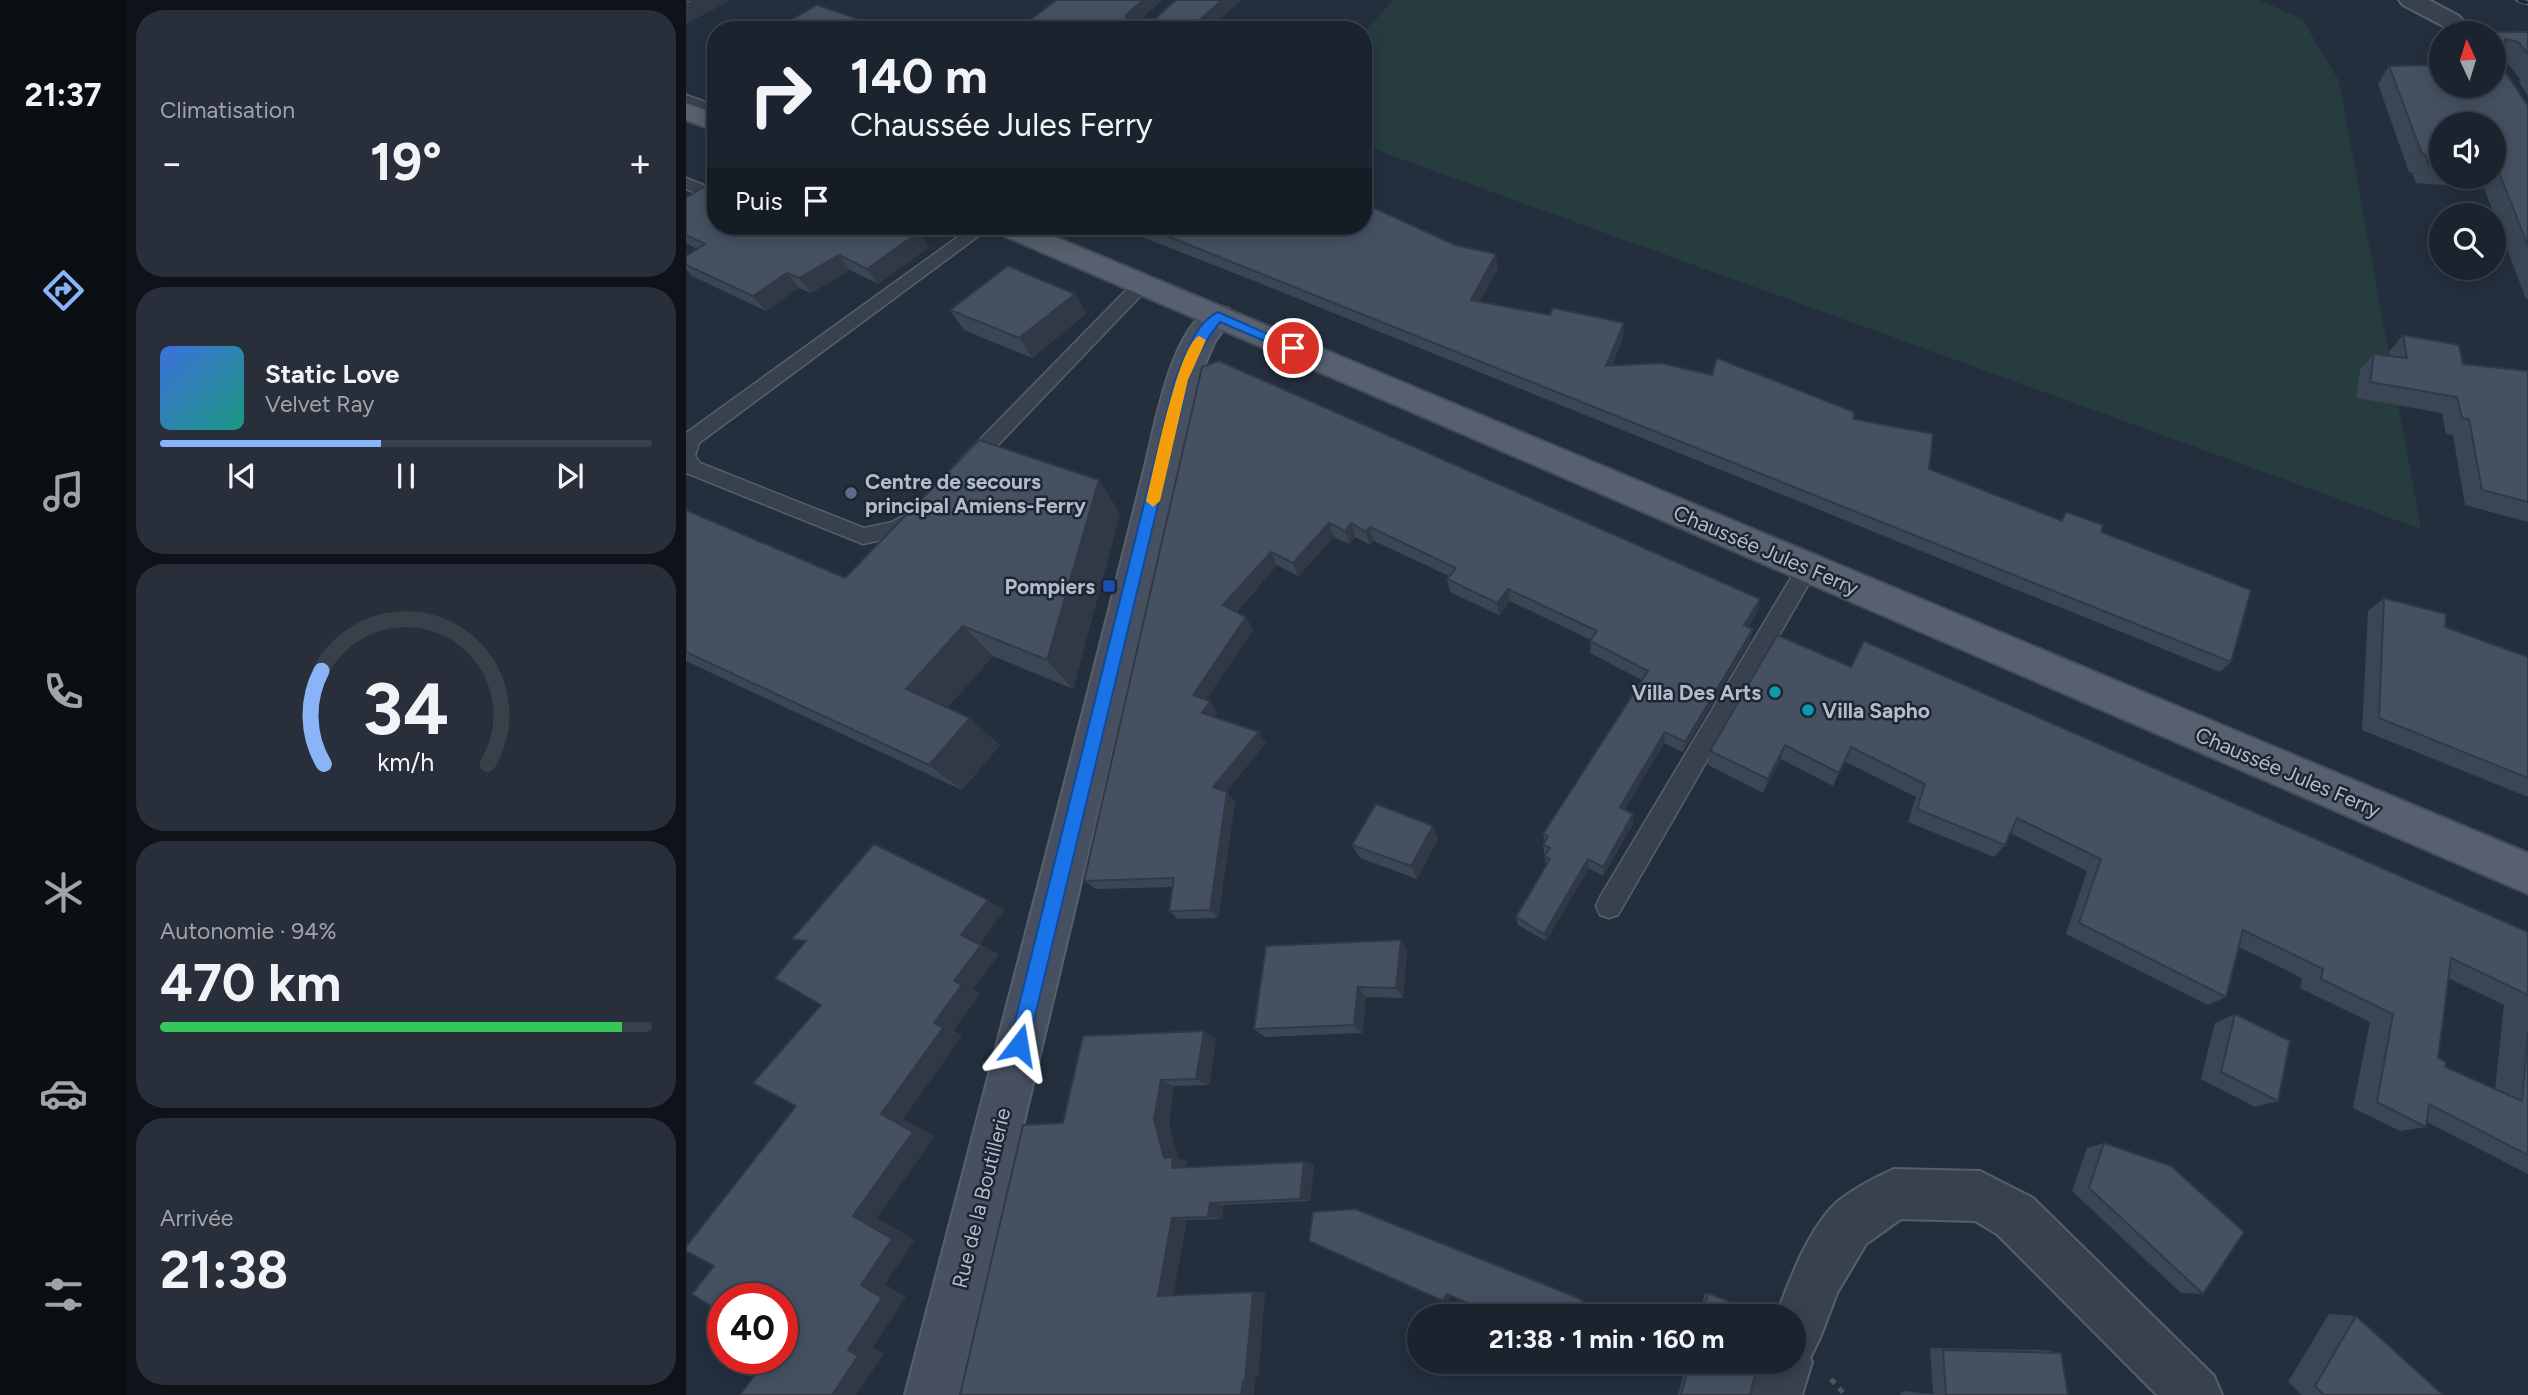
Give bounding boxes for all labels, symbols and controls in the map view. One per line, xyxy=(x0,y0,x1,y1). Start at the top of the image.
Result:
north arrow xyxy=(2429,21,2506,98)
map controls xyxy=(2429,21,2506,280)
text: 140 m xyxy=(850,46,988,105)
icon: right xyxy=(735,49,826,140)
text: 21:37 xyxy=(24,76,102,114)
text: Climatisation xyxy=(160,96,295,124)
text: Chaussée Jules Ferry xyxy=(850,106,1153,144)
button: sound xyxy=(2429,112,2506,189)
text: 19° xyxy=(370,131,442,193)
text: − xyxy=(160,140,184,186)
text: + xyxy=(628,140,652,186)
icon: arrive xyxy=(797,182,835,220)
text: Puis xyxy=(735,185,783,217)
button: search xyxy=(2429,203,2506,280)
icon: directions xyxy=(39,266,88,315)
pin xyxy=(1263,318,1323,378)
icon: arrive xyxy=(1274,329,1312,367)
text: Static Love xyxy=(265,358,399,390)
text: Velvet Ray xyxy=(265,390,374,418)
icon: previous xyxy=(223,457,261,495)
icon: pause xyxy=(387,457,425,495)
icon: next xyxy=(551,457,589,495)
icon: music xyxy=(39,467,88,516)
place label: Centre de secours principal Amiens-Ferry xyxy=(865,469,1087,518)
marker: Centre de secours principal Amiens-Ferry xyxy=(843,485,859,501)
street label: Chaussée Jules Ferry xyxy=(1670,500,1862,600)
place label: Pompiers xyxy=(1005,574,1095,599)
marker: Pompiers xyxy=(1101,578,1117,594)
text: 34 xyxy=(363,665,449,752)
icon: phone xyxy=(39,667,88,716)
place label: Villa Des Arts xyxy=(1632,680,1761,705)
marker: Villa Des Arts xyxy=(1767,684,1783,700)
place label: Villa Sapho xyxy=(1822,698,1930,723)
marker: Villa Sapho xyxy=(1800,702,1816,718)
street label: Chaussée Jules Ferry xyxy=(2192,722,2384,822)
text: km/h xyxy=(377,746,435,776)
icon: climate xyxy=(39,868,88,917)
text: Autonomie · 94% xyxy=(160,917,337,945)
text: 470 km xyxy=(160,952,341,1014)
position arrow xyxy=(982,1008,1056,1082)
icon: car xyxy=(39,1069,88,1118)
street label: Rue de la Boutillerie xyxy=(947,1105,1015,1291)
text: Arrivée xyxy=(160,1204,233,1232)
text: 21:38 xyxy=(160,1239,288,1301)
icon: filters xyxy=(39,1270,88,1319)
speed limit sign: 40 xyxy=(707,1283,798,1374)
text: 21:38 · 1 min · 160 m xyxy=(1489,1323,1724,1355)

